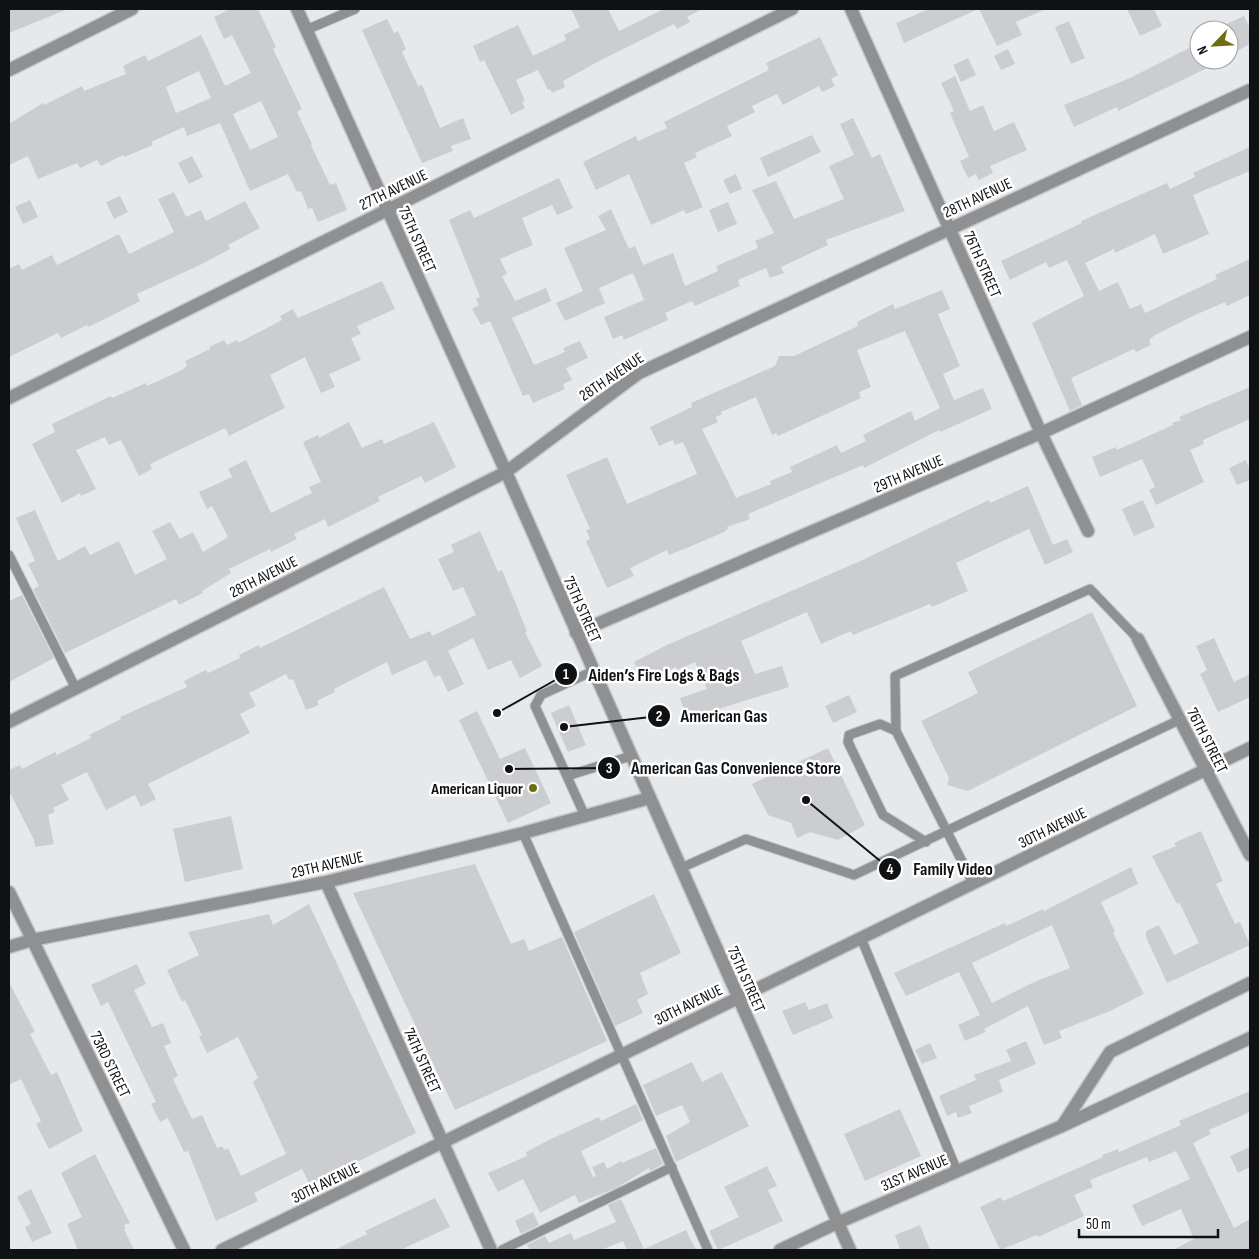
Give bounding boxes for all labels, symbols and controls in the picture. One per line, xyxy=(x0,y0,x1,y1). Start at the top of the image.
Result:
north arrow xyxy=(1189,20,1239,70)
text: N xyxy=(1193,43,1212,57)
street label: 27TH AVENUE xyxy=(356,166,431,215)
street label: 28TH AVENUE xyxy=(940,174,1015,223)
street label: 75TH STREET xyxy=(394,204,440,276)
street label: 76TH STREET xyxy=(959,228,1005,301)
street label: 28TH AVENUE xyxy=(576,349,648,406)
street label: 29TH AVENUE xyxy=(871,451,946,498)
street label: 28TH AVENUE xyxy=(227,552,301,603)
street label: 75TH STREET xyxy=(559,574,605,646)
callout: Aiden’s Fire Logs & Bags xyxy=(553,658,749,691)
text: 1 xyxy=(563,665,569,684)
text: Aiden’s Fire Logs & Bags xyxy=(588,665,740,686)
callout: American Gas xyxy=(646,699,778,732)
street label: 76TH STREET xyxy=(1182,705,1231,777)
text: American Gas xyxy=(680,706,768,727)
text: 2 xyxy=(656,707,662,726)
callout: American Gas Convenience Store xyxy=(596,751,851,784)
text: American Gas Convenience Store xyxy=(630,758,841,779)
text: 3 xyxy=(606,759,613,778)
place label: American Liquor xyxy=(430,780,523,799)
marker: American Liquor xyxy=(527,782,539,794)
street label: 30TH AVENUE xyxy=(1015,804,1090,853)
street label: 29TH AVENUE xyxy=(289,848,365,883)
callout: Family Video xyxy=(878,853,1002,886)
text: Family Video xyxy=(913,859,993,880)
text: 4 xyxy=(887,860,894,879)
street label: 75TH STREET xyxy=(723,944,769,1016)
street label: 30TH AVENUE xyxy=(651,981,726,1030)
street label: 74TH STREET xyxy=(399,1025,445,1096)
street label: 73RD STREET xyxy=(85,1028,134,1101)
street label: 31ST AVENUE xyxy=(878,1151,951,1196)
street label: 30TH AVENUE xyxy=(288,1159,363,1208)
scale bar xyxy=(1079,1206,1218,1238)
text: 50 m xyxy=(1086,1215,1111,1234)

